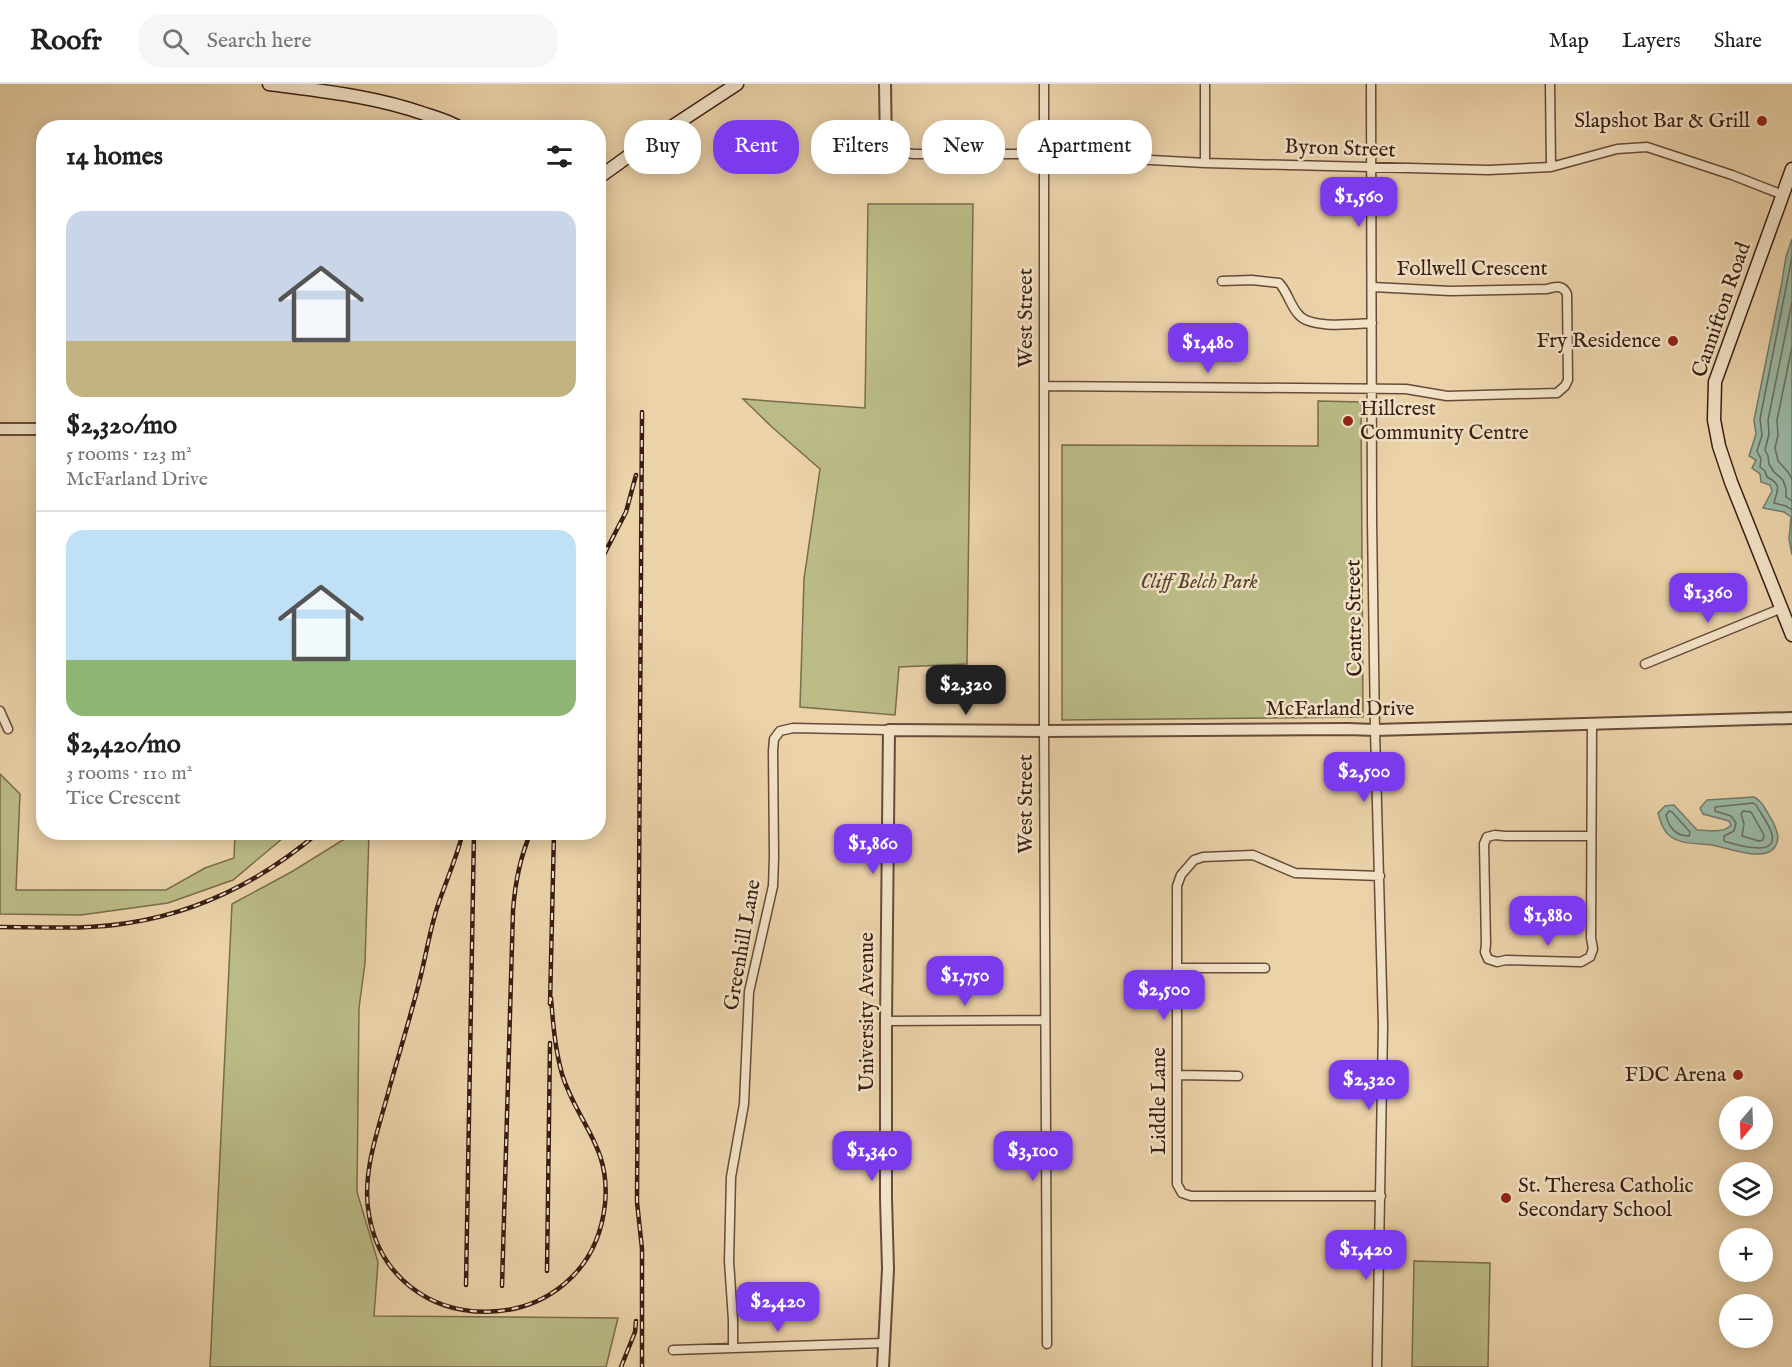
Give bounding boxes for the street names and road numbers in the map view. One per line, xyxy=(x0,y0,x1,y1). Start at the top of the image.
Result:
street label: Byron Street xyxy=(1284,134,1396,164)
street label: Cannifton Road xyxy=(1686,238,1758,381)
street label: Follwell Crescent xyxy=(1396,256,1548,283)
street label: West Street xyxy=(1013,268,1040,368)
street label: Centre Street xyxy=(1340,559,1370,677)
street label: McFarland Drive xyxy=(1265,696,1415,723)
street label: West Street xyxy=(1013,754,1040,854)
street label: Greenhill Lane xyxy=(718,877,768,1013)
street label: University Avenue xyxy=(854,932,881,1092)
street label: Liddle Lane xyxy=(1146,1047,1173,1155)

